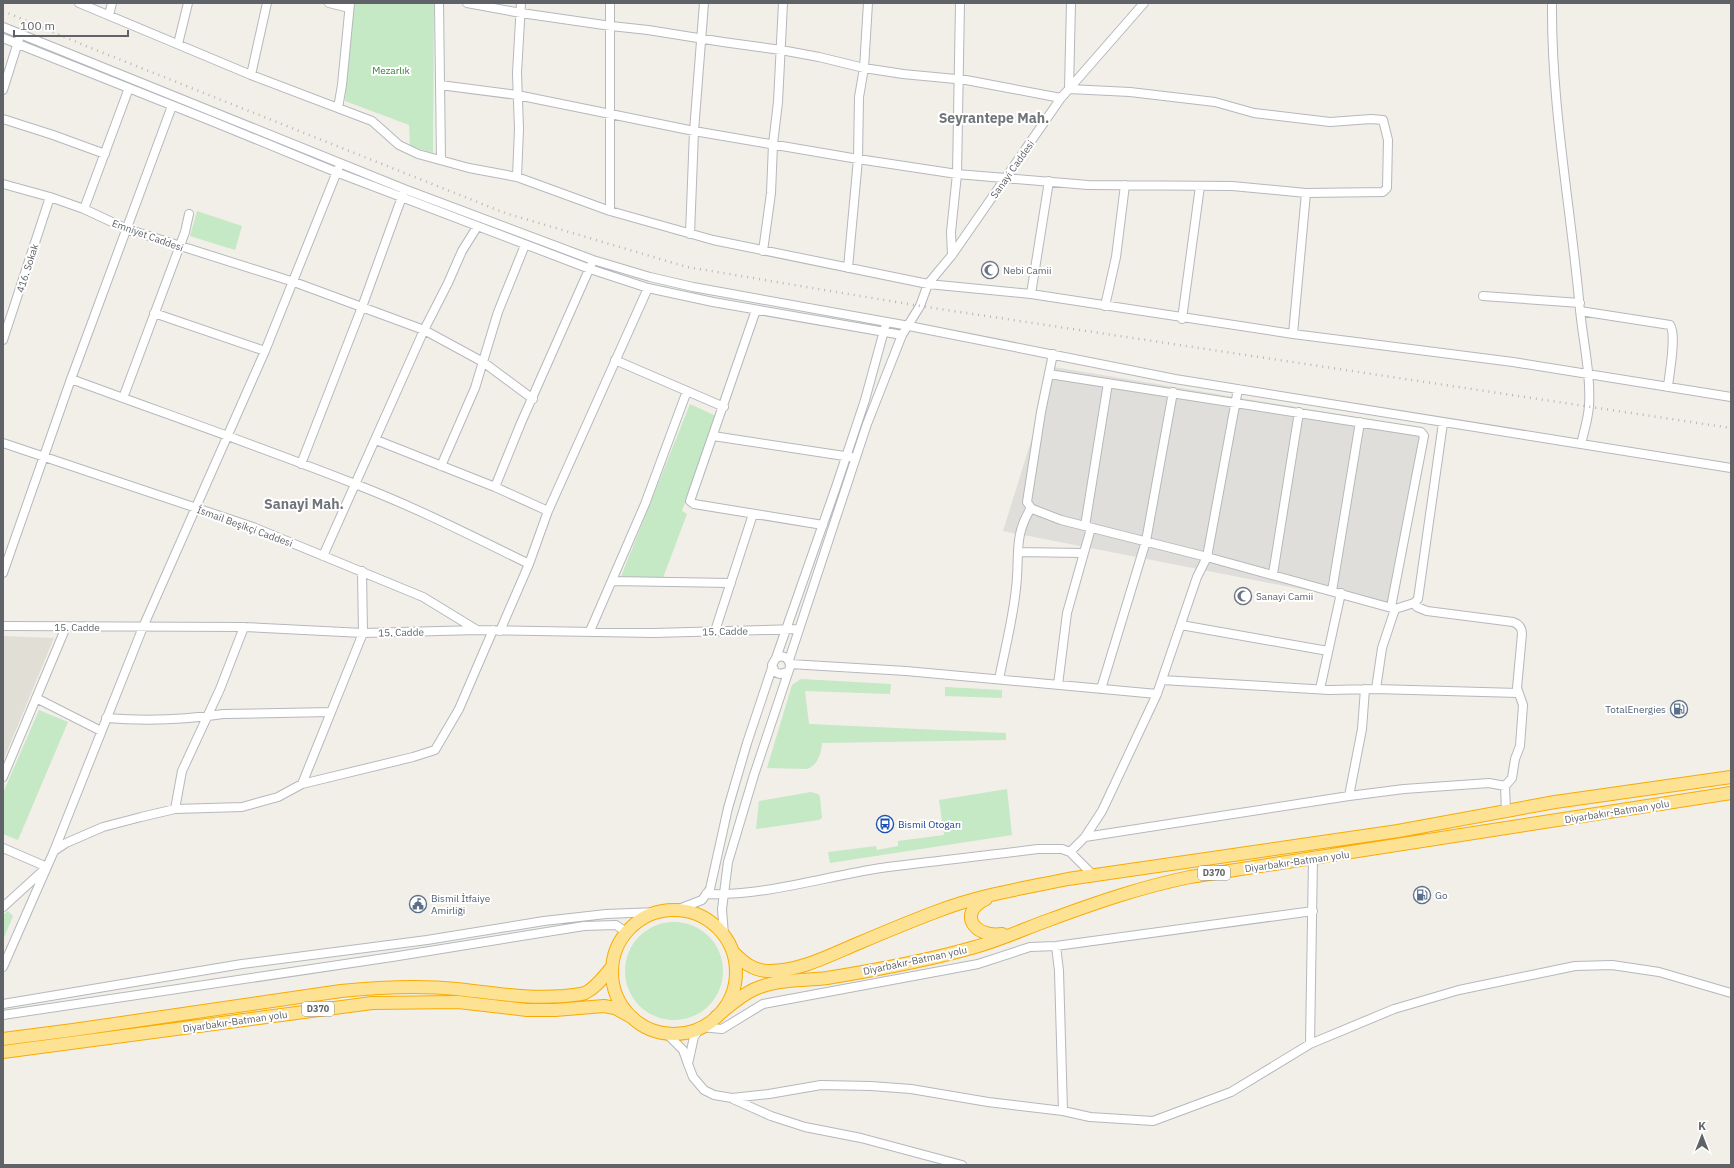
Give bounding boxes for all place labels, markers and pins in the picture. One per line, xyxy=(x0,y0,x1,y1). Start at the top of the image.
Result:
mosque icon: Nebi Camii xyxy=(980,260,1000,280)
place label: Nebi Camii xyxy=(1003,264,1052,277)
mosque icon: Sanayi Camii xyxy=(1233,586,1253,606)
place label: Sanayi Camii xyxy=(1256,590,1313,603)
fuel station icon: TotalEnergies xyxy=(1669,699,1689,719)
place label: TotalEnergies xyxy=(1605,703,1666,716)
bus stop icon: Bismil Otogarı xyxy=(875,814,895,834)
place label: Bismil Otogarı xyxy=(898,818,961,831)
fuel station icon: Go xyxy=(1412,885,1432,905)
place label: Go xyxy=(1435,889,1448,902)
place label: Bismil İtfaiye Amirliği xyxy=(431,892,491,917)
public building icon: Bismil İtfaiye Amirliği xyxy=(408,894,428,914)

